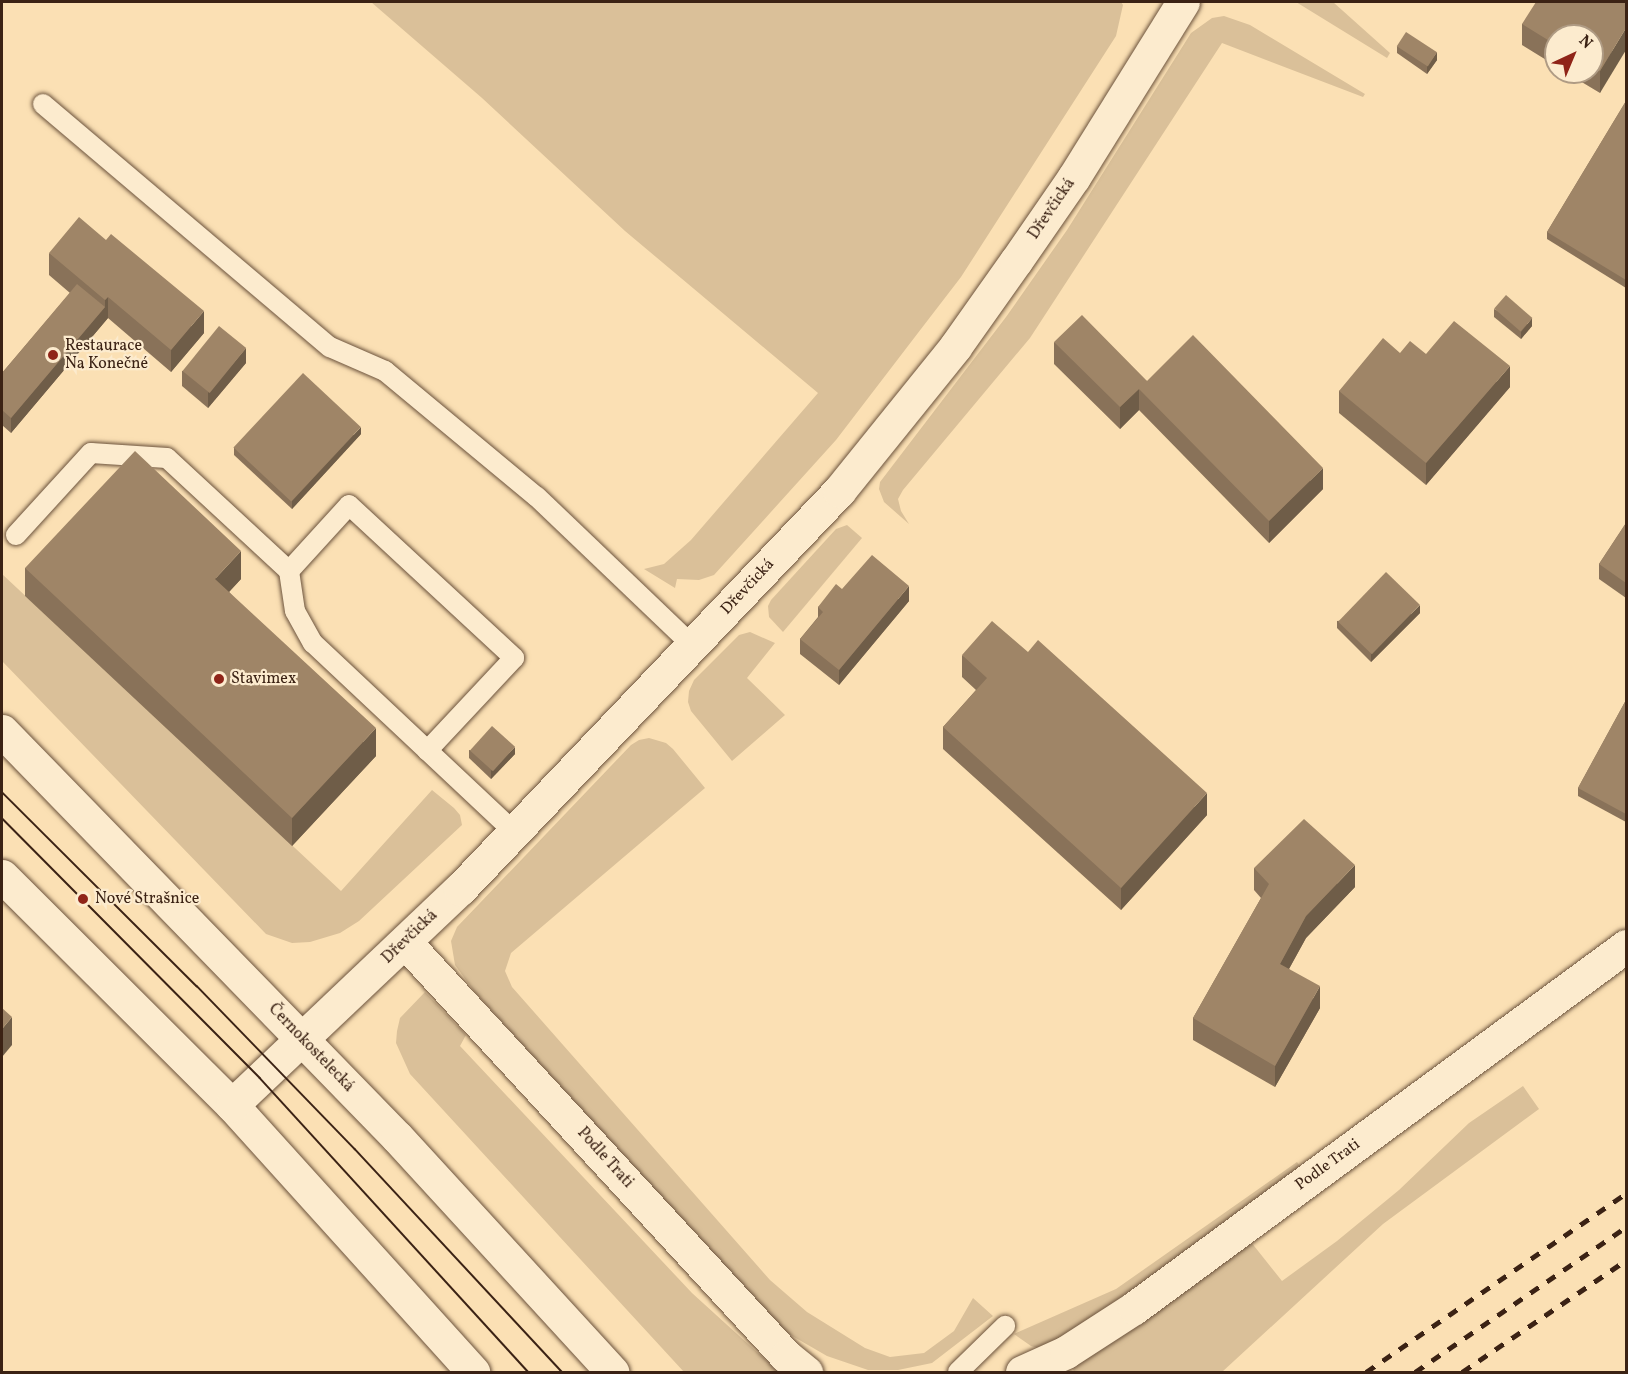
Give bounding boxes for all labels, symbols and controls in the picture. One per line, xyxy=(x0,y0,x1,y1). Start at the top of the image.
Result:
north arrow xyxy=(1544,24,1604,84)
text: N xyxy=(1573,31,1597,54)
street label: Dřevčická xyxy=(1025,175,1079,243)
place label: Restaurace Na Konečné xyxy=(65,336,148,374)
marker: Restaurace Na Konečné xyxy=(46,348,60,362)
street label: Dřevčická xyxy=(717,555,779,619)
place label: Stavimex xyxy=(231,669,296,689)
marker: Stavimex xyxy=(212,672,226,686)
place label: Nové Strašnice xyxy=(95,889,199,909)
marker: Nové Strašnice xyxy=(76,892,90,906)
street label: Dřevčická xyxy=(378,906,442,968)
street label: Černokostelecká xyxy=(264,1000,358,1096)
street label: Podle Trati xyxy=(573,1123,637,1193)
street label: Podle Trati xyxy=(1292,1135,1364,1195)

